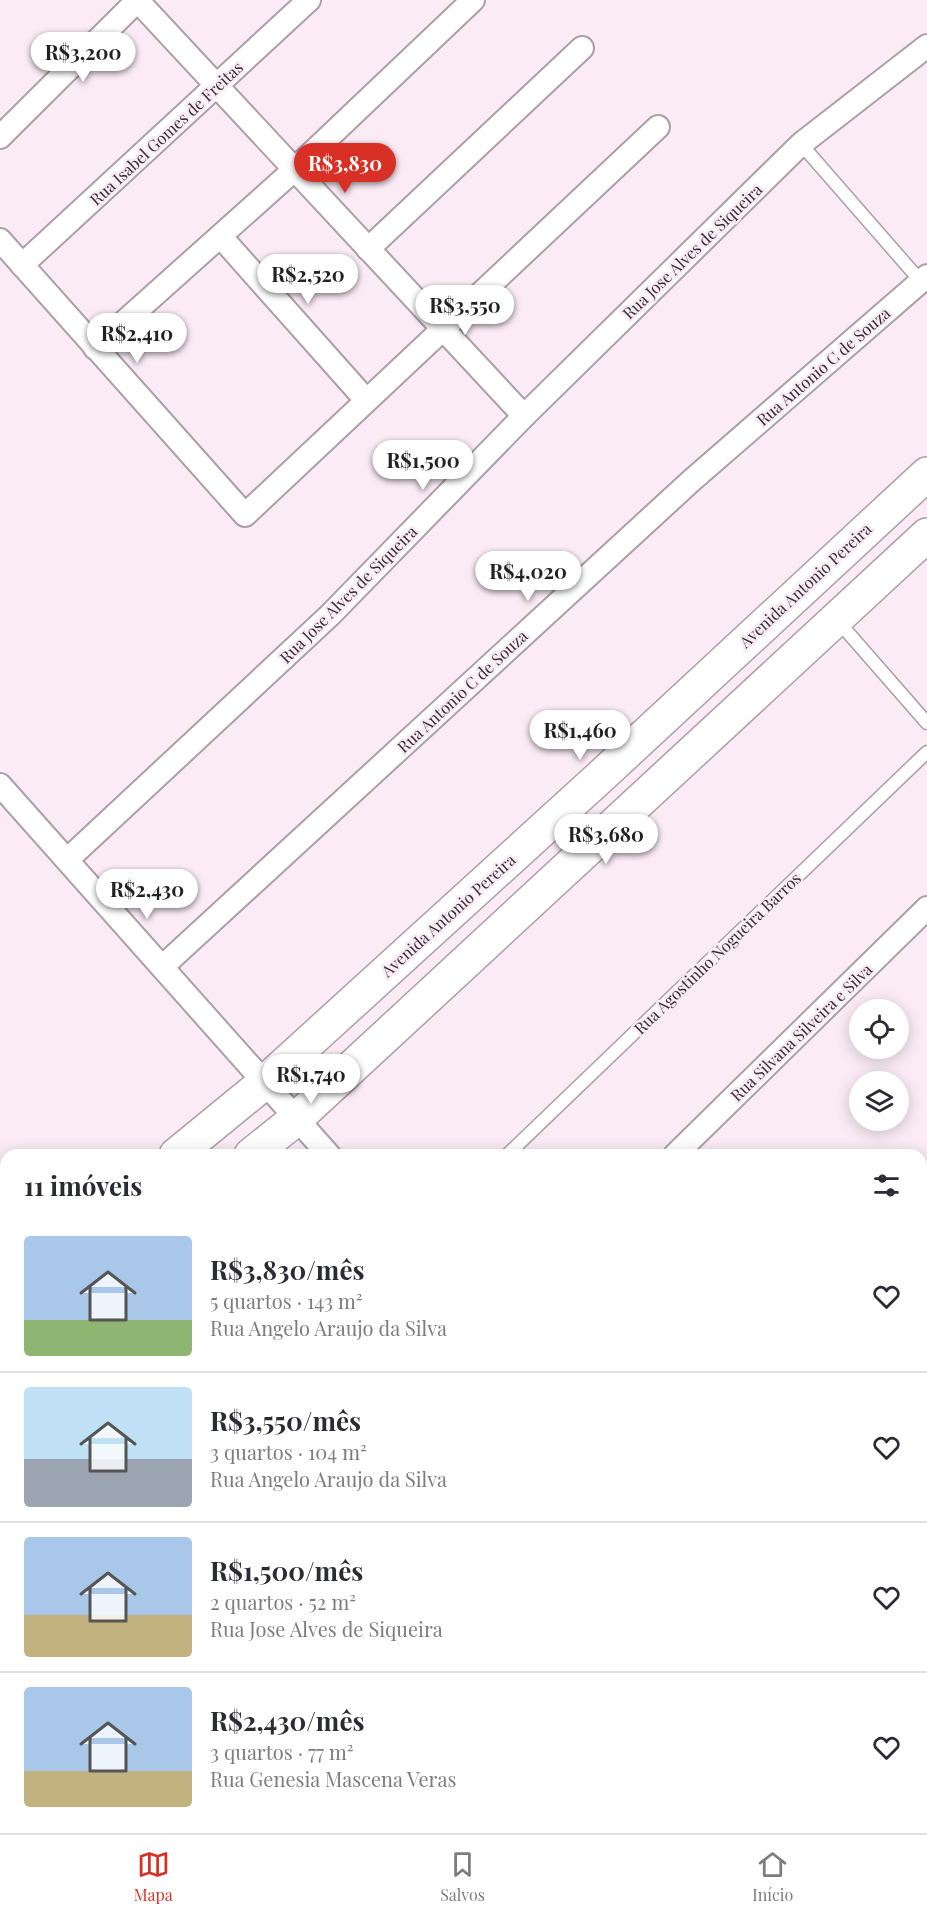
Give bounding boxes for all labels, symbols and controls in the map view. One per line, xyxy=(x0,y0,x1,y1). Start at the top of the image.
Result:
pin: R$3,200 xyxy=(28,32,138,83)
text: R$3,200 xyxy=(45,38,121,65)
street label: Rua Isabel Gomes de Freitas xyxy=(85,56,247,210)
pin: R$3,830 xyxy=(290,143,400,194)
text: R$3,830 xyxy=(308,149,382,176)
street label: Rua Jose Alves de Siqueira xyxy=(618,179,766,323)
pin: R$2,520 xyxy=(253,254,363,305)
text: R$2,520 xyxy=(271,260,345,287)
pin: R$3,550 xyxy=(410,285,520,336)
text: R$3,550 xyxy=(429,291,501,318)
street label: Rua Antonio C de Souza xyxy=(752,302,894,430)
pin: R$2,410 xyxy=(82,313,192,364)
text: R$2,410 xyxy=(101,319,173,346)
pin: R$1,500 xyxy=(368,440,478,491)
text: R$1,500 xyxy=(386,446,460,473)
street label: Avenida Antonio Pereira xyxy=(734,518,876,653)
street label: Rua Jose Alves de Siqueira xyxy=(275,521,421,667)
pin: R$4,020 xyxy=(473,551,583,602)
text: R$4,020 xyxy=(489,557,567,584)
street label: Rua Antonio C de Souza xyxy=(392,625,532,757)
pin: R$1,460 xyxy=(525,710,635,761)
text: R$1,460 xyxy=(543,716,617,743)
pin: R$3,680 xyxy=(551,814,661,865)
text: R$3,680 xyxy=(568,820,644,847)
street label: Avenida Antonio Pereira xyxy=(376,849,520,982)
street label: Rua Agostinho Nogueira Barros xyxy=(629,868,805,1038)
pin: R$2,430 xyxy=(92,869,202,920)
text: R$2,430 xyxy=(110,875,184,902)
street label: Rua Silvana Silveira e Silva xyxy=(726,959,876,1105)
map controls xyxy=(849,999,909,1131)
button: locate xyxy=(849,999,909,1059)
pin: R$1,740 xyxy=(256,1054,366,1105)
text: R$1,740 xyxy=(276,1060,346,1087)
button: layers xyxy=(849,1071,909,1131)
text: 11 imóveis xyxy=(24,1168,142,1203)
icon: filters xyxy=(870,1169,903,1202)
text: R$3,830/mês xyxy=(210,1252,365,1287)
icon: home xyxy=(72,1260,144,1332)
icon: heart xyxy=(870,1280,903,1313)
text: 5 quartos · 143 m² xyxy=(210,1287,362,1314)
text: Rua Angelo Araujo da Silva xyxy=(210,1314,447,1341)
text: R$3,550/mês xyxy=(210,1403,361,1438)
icon: home xyxy=(72,1411,144,1483)
icon: heart xyxy=(870,1431,903,1464)
text: 3 quartos · 104 m² xyxy=(210,1438,367,1465)
text: Rua Angelo Araujo da Silva xyxy=(210,1465,447,1492)
text: R$1,500/mês xyxy=(210,1553,363,1588)
icon: home xyxy=(72,1561,144,1633)
icon: heart xyxy=(870,1581,903,1614)
text: 2 quartos · 52 m² xyxy=(210,1588,356,1615)
text: Rua Jose Alves de Siqueira xyxy=(210,1615,443,1642)
text: R$2,430/mês xyxy=(210,1703,365,1738)
icon: home xyxy=(72,1711,144,1783)
icon: heart xyxy=(870,1731,903,1764)
text: 3 quartos · 77 m² xyxy=(210,1738,353,1765)
text: Rua Genesia Mascena Veras xyxy=(210,1765,456,1792)
tab: Mapa xyxy=(134,1848,173,1905)
tab: Salvos xyxy=(440,1848,485,1905)
tab: Início xyxy=(752,1848,793,1905)

